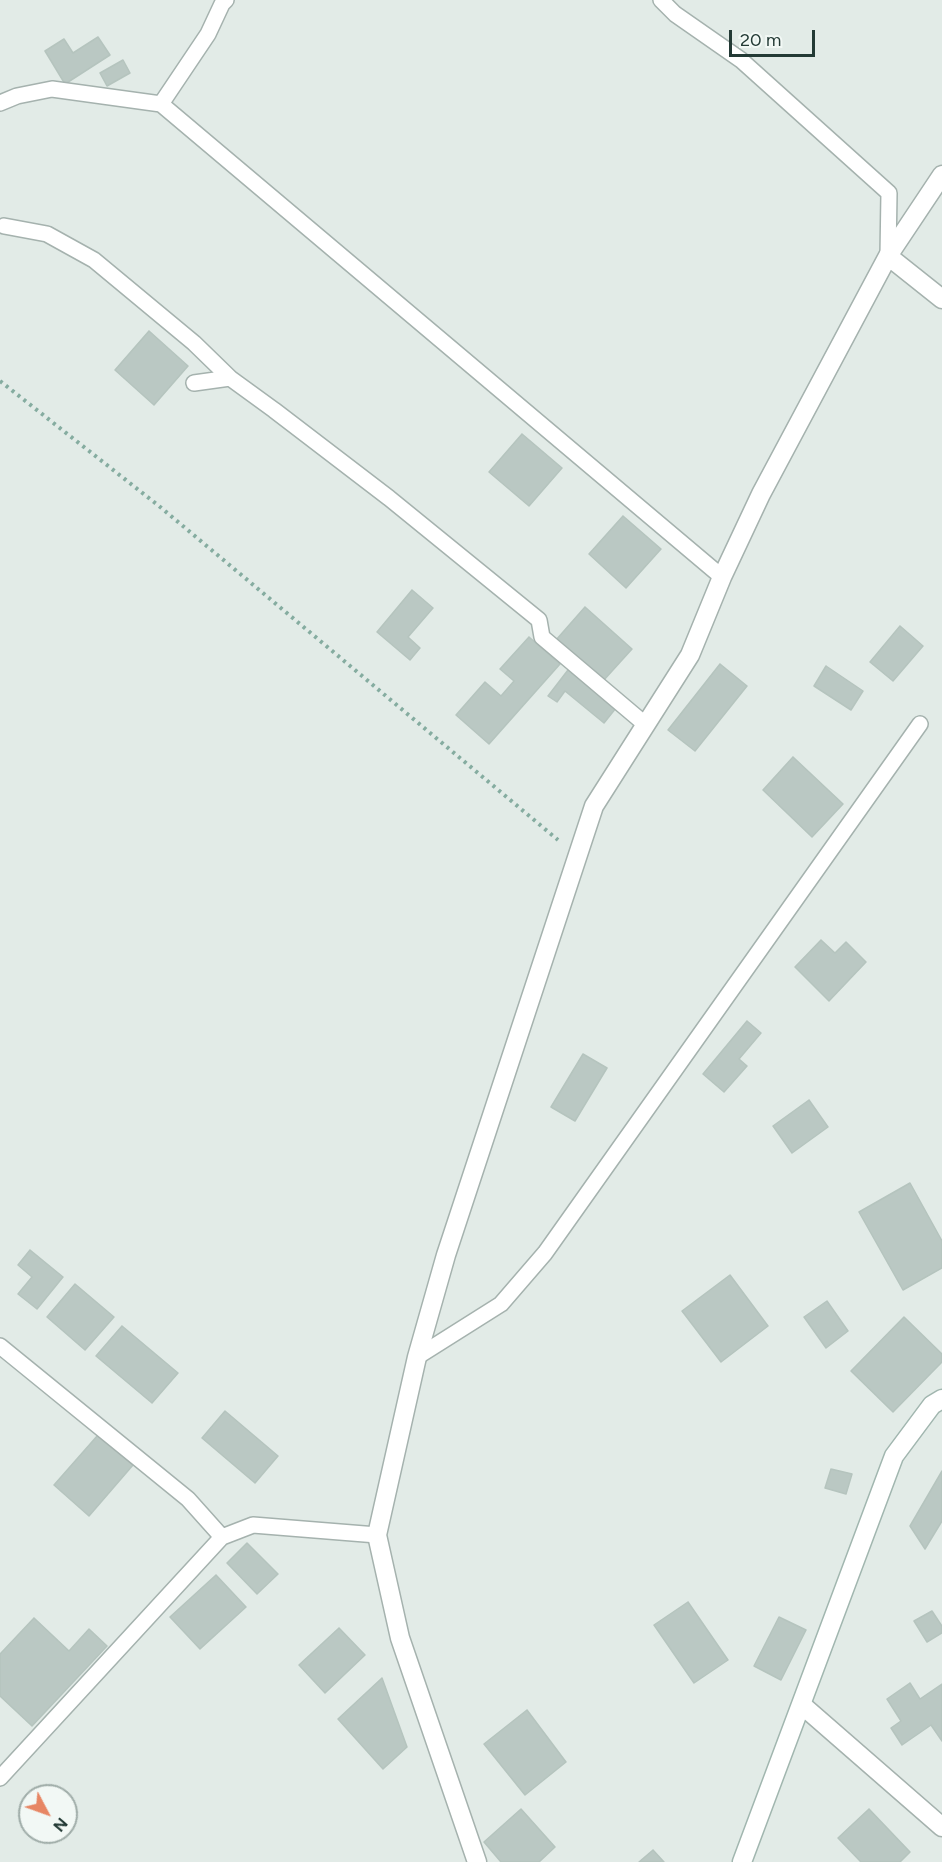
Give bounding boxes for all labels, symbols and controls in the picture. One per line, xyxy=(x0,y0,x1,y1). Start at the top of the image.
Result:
scale bar xyxy=(732,18,818,56)
text: 20 m xyxy=(740,29,781,51)
north arrow xyxy=(18,1784,78,1844)
text: N xyxy=(49,1814,72,1836)

